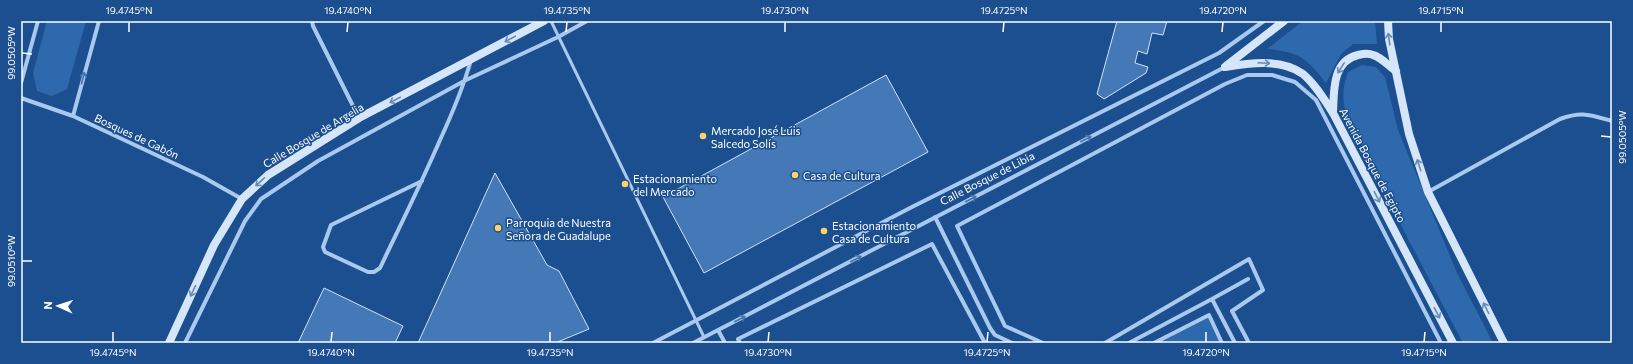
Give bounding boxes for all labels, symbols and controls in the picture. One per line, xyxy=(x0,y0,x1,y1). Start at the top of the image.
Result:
text: 19.4745°N xyxy=(106,4,152,16)
text: 19.4740°N xyxy=(324,4,372,16)
text: 19.4735°N xyxy=(543,4,591,16)
text: 19.4730°N xyxy=(761,4,809,16)
text: 19.4725°N xyxy=(980,4,1028,16)
text: 19.4720°N xyxy=(1199,4,1247,16)
text: 19.4715°N xyxy=(1418,4,1464,16)
text: 99.0505°W xyxy=(5,26,17,80)
one-way arrow xyxy=(1385,33,1393,46)
one-way arrow xyxy=(504,36,516,44)
one-way arrow xyxy=(1257,60,1270,67)
one-way arrow xyxy=(1337,63,1345,74)
one-way arrow xyxy=(80,72,87,85)
one-way arrow xyxy=(389,97,401,104)
street label: Calle Bosque de Argelia xyxy=(260,100,366,170)
street label: Avenida Bosque de Egipto xyxy=(1337,106,1409,225)
text: 99.0505°W xyxy=(1616,110,1628,164)
street label: Bosques de Gabón xyxy=(93,111,181,161)
place label: Mercado José Luis Salcedo Solís xyxy=(711,124,801,150)
marker: Mercado José Luis Salcedo Solís xyxy=(698,131,708,141)
one-way arrow xyxy=(1080,135,1092,142)
street label: Calle Bosque de Libia xyxy=(938,149,1036,207)
one-way arrow xyxy=(1415,160,1423,172)
place label: Casa de Cultura xyxy=(803,169,881,182)
marker: Casa de Cultura xyxy=(790,170,800,180)
place label: Estacionamiento del Mercado xyxy=(633,172,718,198)
one-way arrow xyxy=(255,177,265,187)
marker: Estacionamiento del Mercado xyxy=(620,179,630,189)
one-way arrow xyxy=(1374,191,1381,203)
one-way arrow xyxy=(965,194,977,202)
place label: Parroquia de Nuestra Señora de Guadalupe xyxy=(506,216,611,242)
place label: Estacionamiento Casa de Cultura xyxy=(832,219,917,245)
marker: Parroquia de Nuestra Señora de Guadalupe xyxy=(493,223,503,233)
marker: Estacionamiento Casa de Cultura xyxy=(819,226,829,236)
text: 99.0510°W xyxy=(5,235,17,287)
one-way arrow xyxy=(849,254,861,262)
one-way arrow xyxy=(189,285,196,297)
north arrow xyxy=(38,286,78,326)
text: N xyxy=(41,301,54,310)
one-way arrow xyxy=(1482,302,1489,314)
one-way arrow xyxy=(1434,306,1441,318)
one-way arrow xyxy=(734,314,746,322)
text: 19.4745°N xyxy=(90,346,136,358)
text: 19.4740°N xyxy=(307,346,355,358)
text: 19.4735°N xyxy=(526,346,574,358)
text: 19.4730°N xyxy=(744,346,792,358)
text: 19.4725°N xyxy=(963,346,1011,358)
text: 19.4720°N xyxy=(1182,346,1230,358)
text: 19.4715°N xyxy=(1401,346,1447,358)

